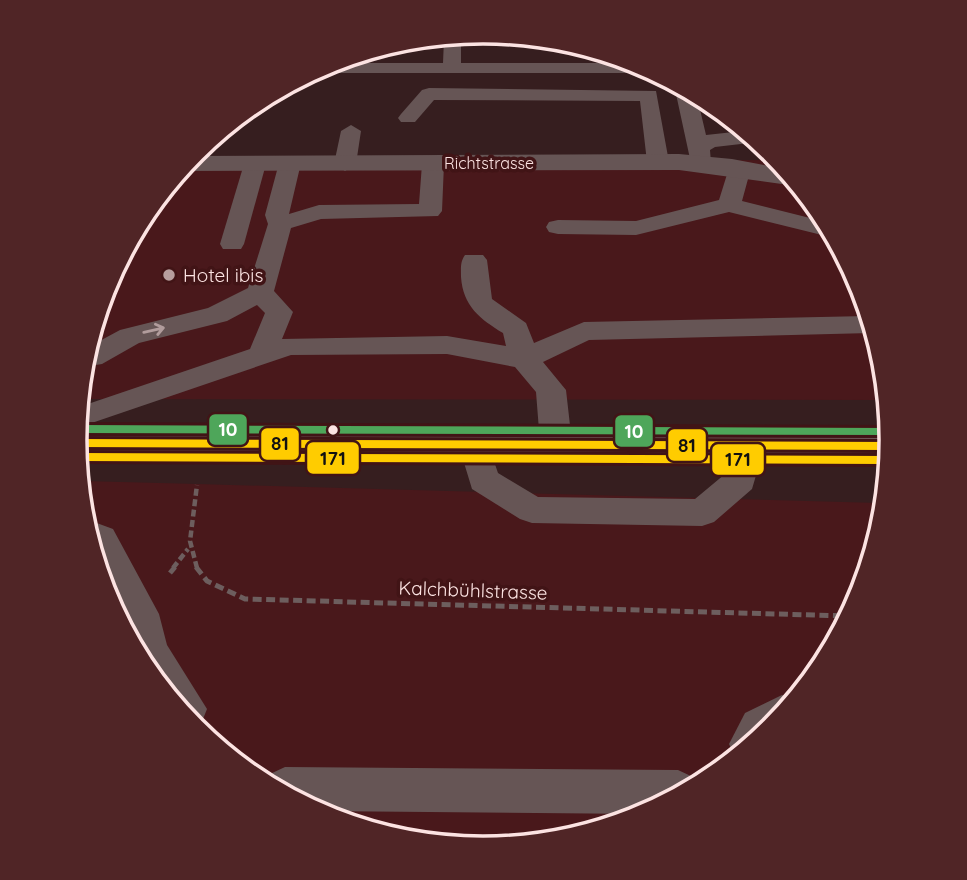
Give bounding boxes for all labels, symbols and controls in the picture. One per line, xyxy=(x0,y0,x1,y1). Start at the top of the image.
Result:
street label: Richtstrasse xyxy=(444,153,534,173)
place label: Hotel ibis xyxy=(183,263,263,287)
marker: Hotel ibis xyxy=(161,267,177,283)
one-way arrow xyxy=(142,323,165,337)
line badge: 10 xyxy=(208,413,248,446)
line badge: 10 xyxy=(614,414,654,448)
text: 10 xyxy=(218,417,238,441)
text: 10 xyxy=(624,419,644,443)
unlabelled marker xyxy=(326,423,340,437)
line badge: 81 xyxy=(260,427,300,461)
line badge: 81 xyxy=(667,428,707,462)
text: 81 xyxy=(271,431,289,455)
text: 81 xyxy=(678,433,696,457)
line badge: 171 xyxy=(306,441,360,475)
line badge: 171 xyxy=(711,443,765,476)
text: 171 xyxy=(320,446,346,470)
text: 171 xyxy=(725,447,751,471)
street label: Kalchbühlstrasse xyxy=(398,575,548,605)

